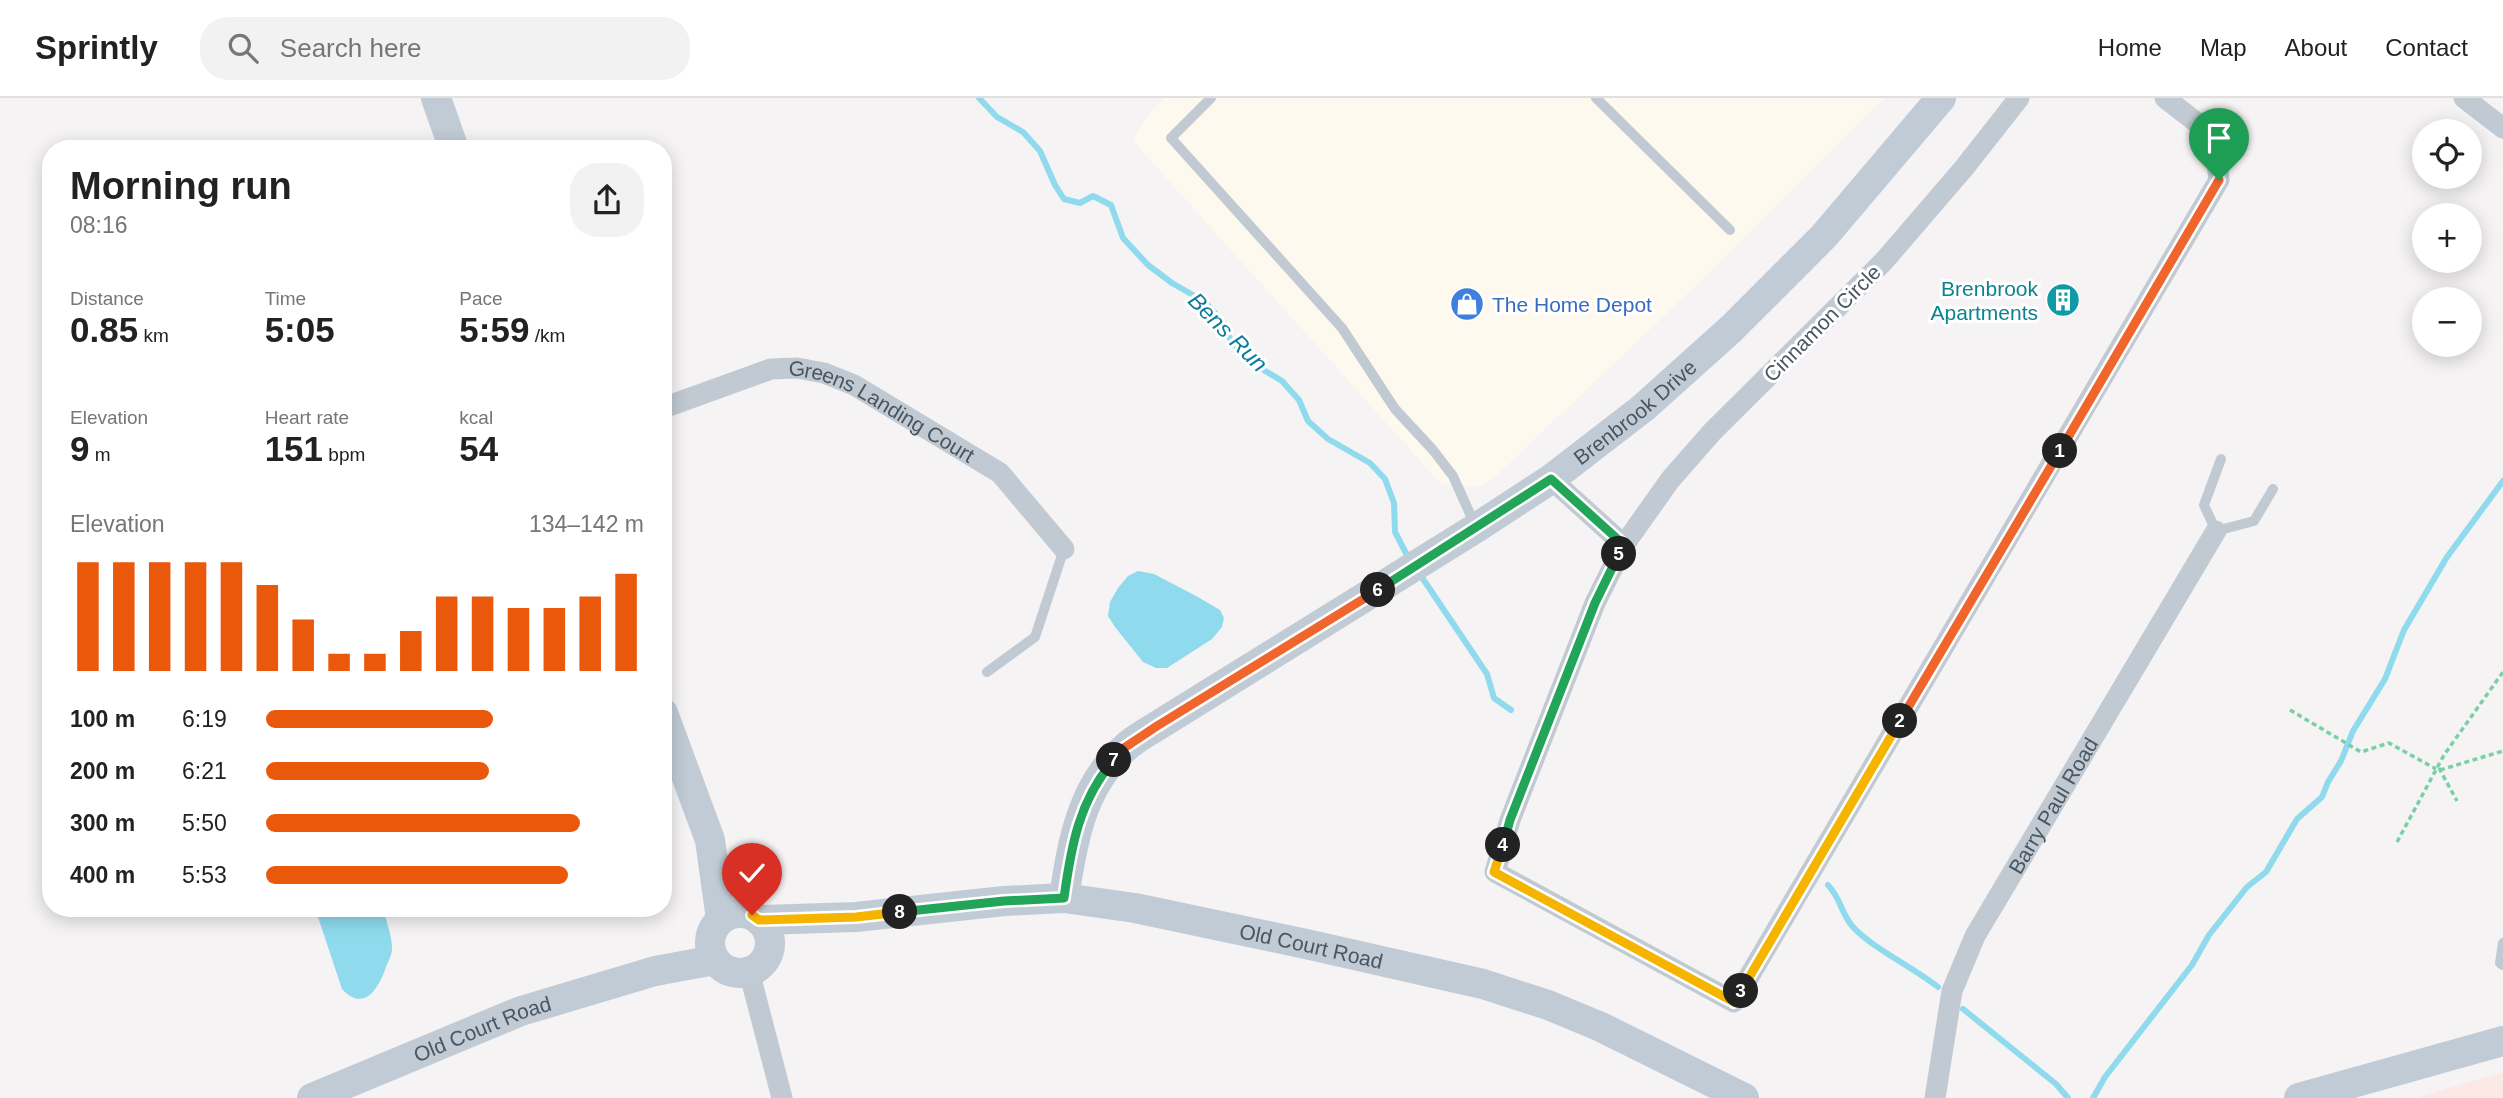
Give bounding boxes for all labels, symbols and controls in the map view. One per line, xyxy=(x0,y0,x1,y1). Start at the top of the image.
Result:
search box xyxy=(200,17,690,80)
text: Sprintly xyxy=(35,29,158,66)
icon: search xyxy=(224,29,262,67)
text: Search here xyxy=(280,33,422,63)
text: Home xyxy=(2098,34,2162,61)
text: Map xyxy=(2200,34,2247,61)
text: About xyxy=(2285,34,2347,61)
text: Contact xyxy=(2385,34,2468,61)
pin xyxy=(2189,108,2249,180)
icon: arrive xyxy=(2200,119,2238,157)
map controls xyxy=(2412,119,2482,357)
button: locate xyxy=(2412,119,2482,189)
button: share xyxy=(570,163,644,237)
text: Morning run xyxy=(70,165,292,207)
button: + xyxy=(2412,203,2482,273)
text: 08:16 xyxy=(70,212,128,238)
street label: Cinnamon Circle xyxy=(1759,260,1885,386)
place label: Brenbrook Apartments xyxy=(1931,277,2038,324)
building icon: Brenbrook Apartments xyxy=(2044,281,2082,319)
shop icon: The Home Depot xyxy=(1448,285,1486,323)
water label: Bens Run xyxy=(1183,287,1273,377)
button: − xyxy=(2412,287,2482,357)
text: Distance xyxy=(70,288,144,309)
text: Time xyxy=(265,288,306,309)
text: Pace xyxy=(459,288,503,309)
place label: The Home Depot xyxy=(1492,293,1652,316)
text: 0.85 xyxy=(70,310,138,349)
text: 5:05 xyxy=(265,310,335,349)
text: 5:59 xyxy=(459,310,529,349)
text: km xyxy=(138,325,169,346)
text: /km xyxy=(529,325,565,346)
street label: Brenbrook Drive xyxy=(1569,355,1701,469)
street label: Greens Landing Court xyxy=(788,356,979,467)
text: Elevation xyxy=(70,407,148,428)
text: Heart rate xyxy=(265,407,349,428)
text: kcal xyxy=(459,407,493,428)
text: 9 xyxy=(70,429,89,468)
text: 151 xyxy=(265,429,323,468)
text: 54 xyxy=(459,429,498,468)
pin: 1 xyxy=(2042,434,2078,468)
text: 1 xyxy=(2054,440,2065,461)
text: m xyxy=(89,444,111,465)
text: bpm xyxy=(323,444,365,465)
text: Elevation xyxy=(70,511,165,537)
text: 134–142 m xyxy=(529,511,644,537)
pin: 5 xyxy=(1602,536,1636,572)
text: 5 xyxy=(1613,543,1624,564)
pin: 6 xyxy=(1360,573,1396,608)
text: 6 xyxy=(1372,579,1383,600)
pin: 2 xyxy=(1882,704,1918,738)
text: 100 m xyxy=(70,706,135,732)
text: 6:19 xyxy=(182,706,227,732)
text: 2 xyxy=(1894,710,1905,731)
street label: Barry Paul Road xyxy=(2003,733,2102,877)
pin: 7 xyxy=(1096,742,1132,778)
text: 7 xyxy=(1108,749,1119,770)
text: 200 m xyxy=(70,758,135,784)
text: 6:21 xyxy=(182,758,227,784)
text: 300 m xyxy=(70,810,135,836)
text: 5:50 xyxy=(182,810,227,836)
pin: 4 xyxy=(1486,828,1520,862)
text: 4 xyxy=(1497,834,1508,855)
pin xyxy=(722,843,782,915)
icon: check xyxy=(733,854,771,892)
text: 400 m xyxy=(70,862,135,888)
text: 5:53 xyxy=(182,862,227,888)
pin: 8 xyxy=(883,894,918,930)
text: 8 xyxy=(894,901,905,922)
street label: Old Court Road xyxy=(1238,919,1385,973)
pin: 3 xyxy=(1724,974,1758,1008)
text: 3 xyxy=(1735,980,1746,1001)
street label: Old Court Road xyxy=(410,991,554,1066)

